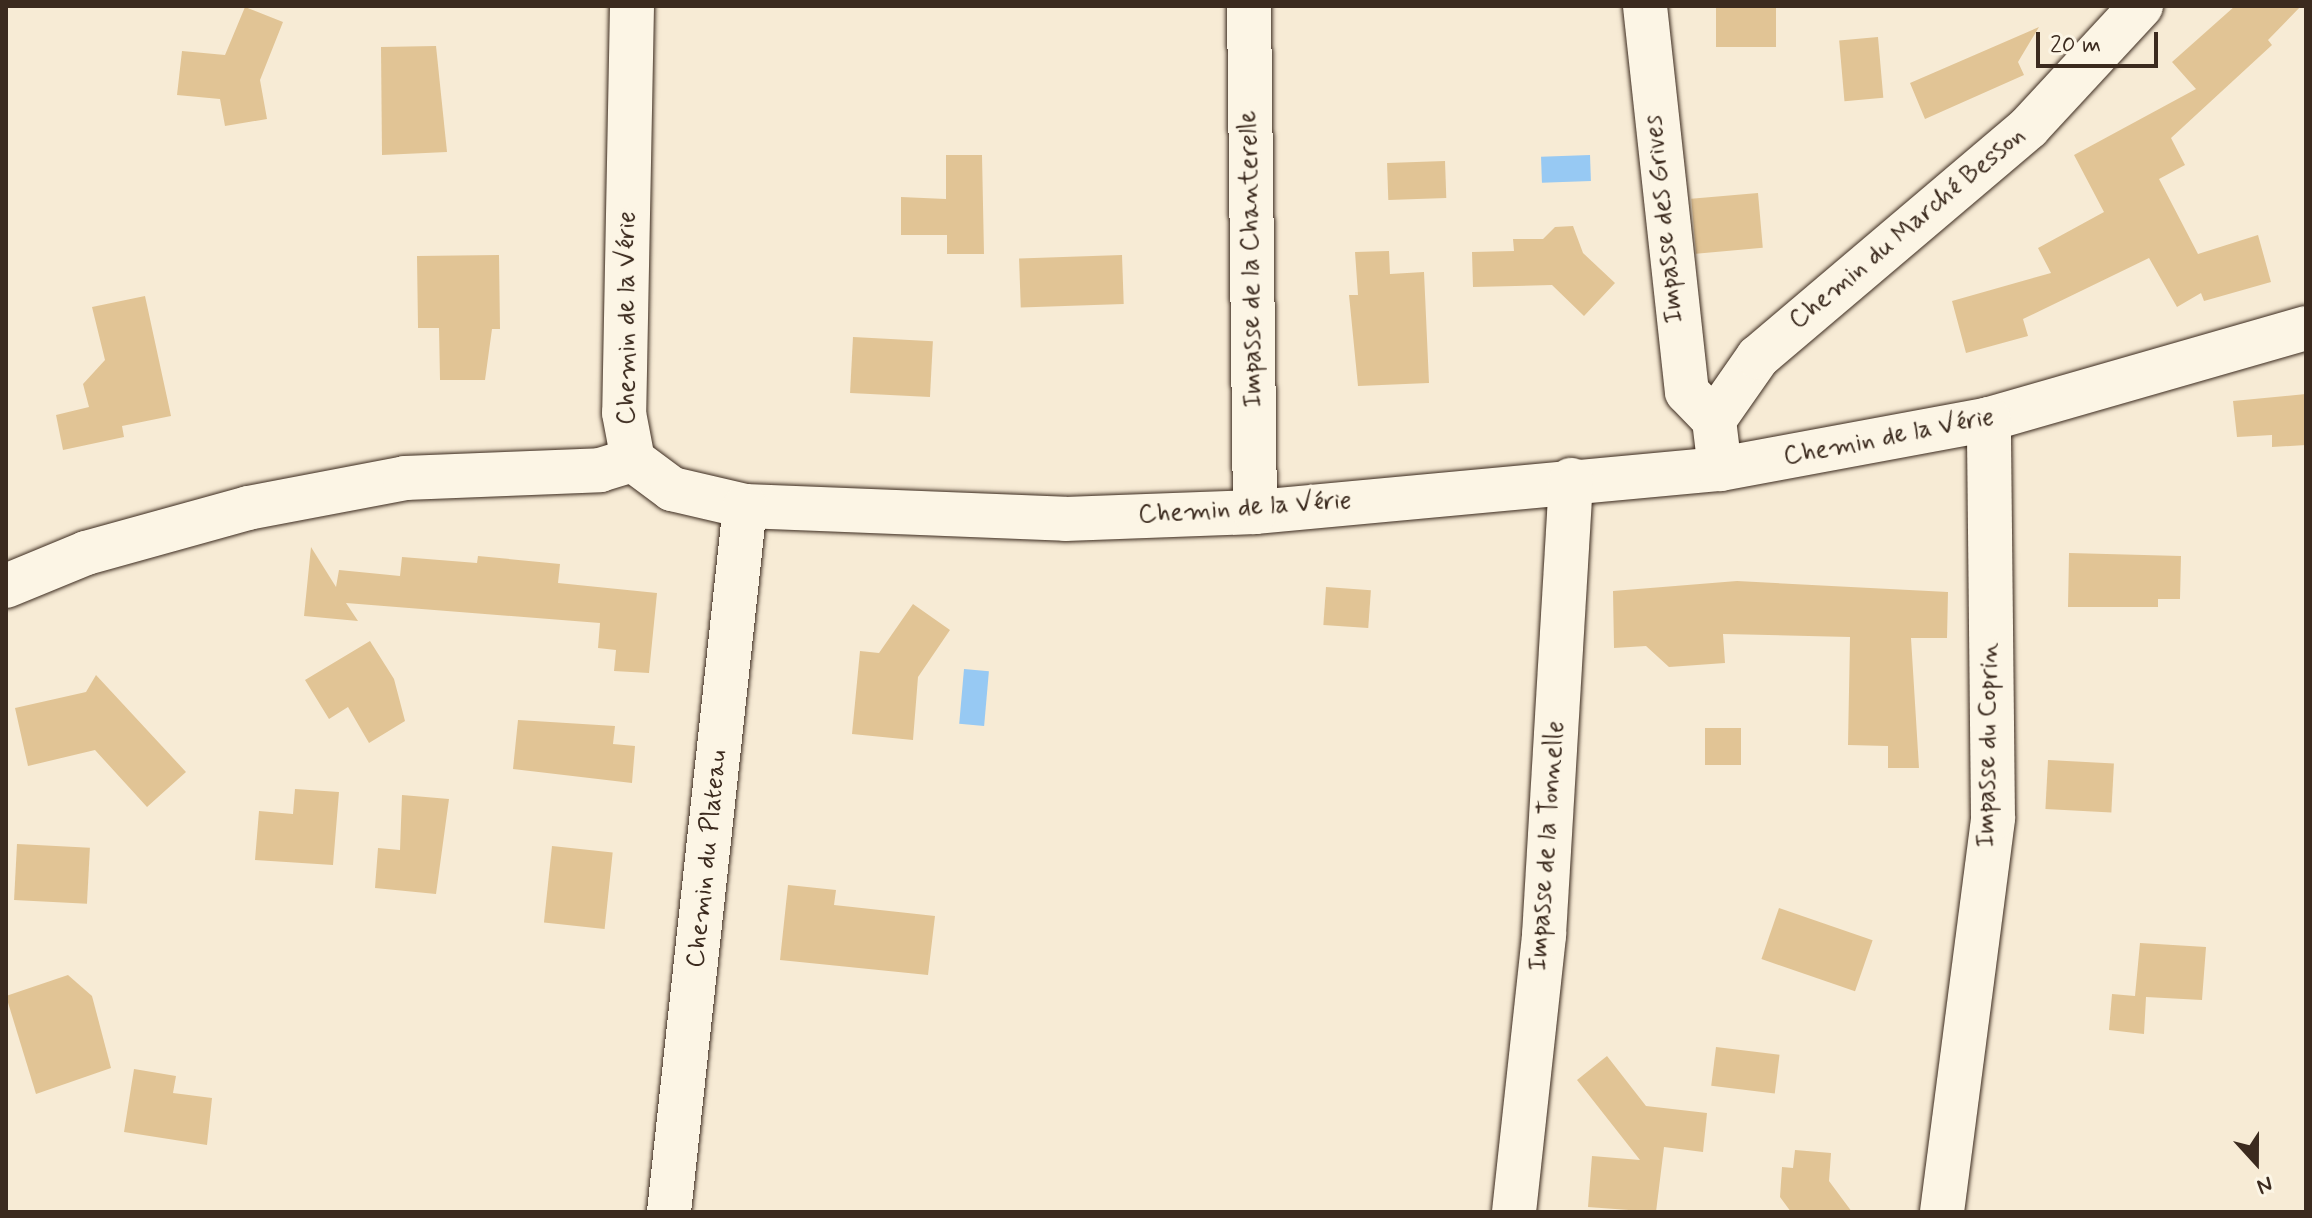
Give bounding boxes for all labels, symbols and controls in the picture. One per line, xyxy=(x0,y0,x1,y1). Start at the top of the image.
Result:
scale bar xyxy=(2040,16,2162,66)
text: 20 m xyxy=(2050,30,2101,61)
street label: Impasse de la Chanterelle xyxy=(1234,111,1270,407)
street label: Impasse des Grives xyxy=(1639,113,1691,325)
street label: Chemin du Marché Besson xyxy=(1785,122,2031,336)
street label: Chemin de la Vérie xyxy=(612,211,644,425)
street label: Chemin de la Vérie xyxy=(1781,402,1997,474)
street label: Chemin de la Vérie xyxy=(1137,486,1353,532)
street label: Impasse du Coprin xyxy=(1972,644,2006,846)
street label: Impasse de la Tonnelle xyxy=(1524,719,1572,973)
street label: Chemin du Plateau xyxy=(681,750,735,968)
north arrow xyxy=(2216,1122,2296,1202)
text: N xyxy=(2253,1169,2276,1200)

